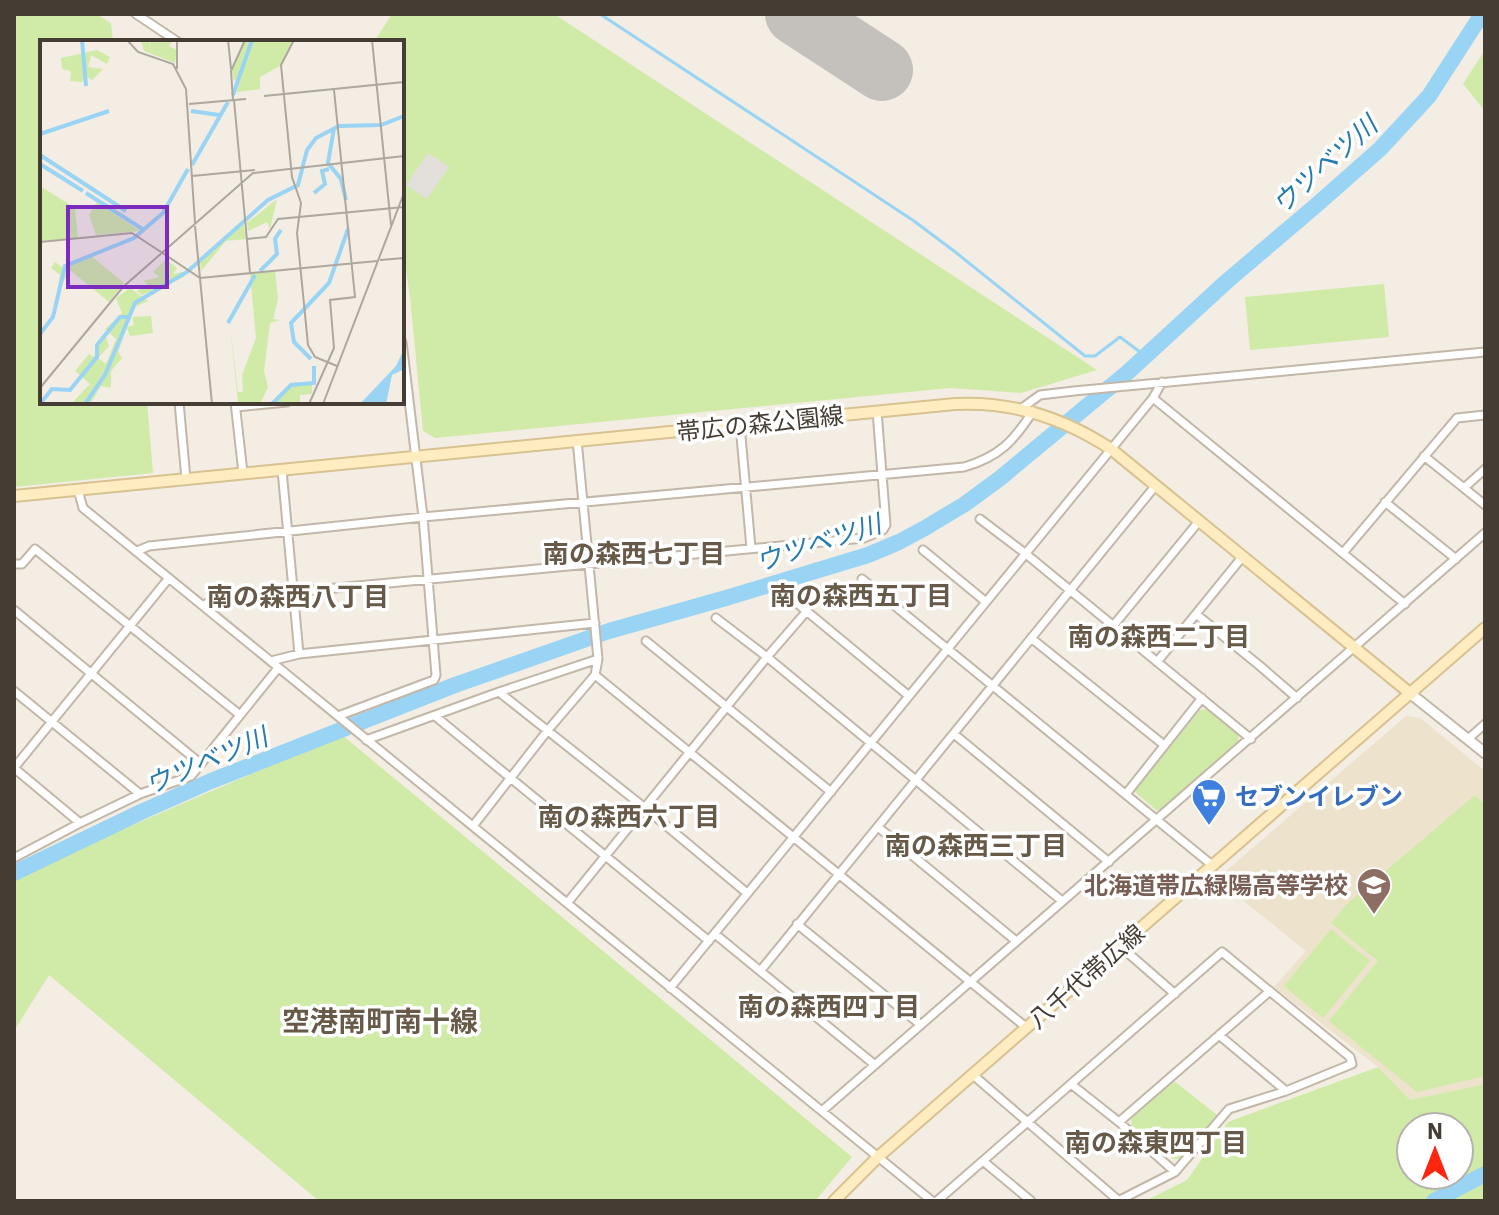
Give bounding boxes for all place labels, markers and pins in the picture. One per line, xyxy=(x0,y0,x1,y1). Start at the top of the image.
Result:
supermarket icon: セブンイレブン xyxy=(1190,777,1228,827)
place label: セブンイレブン xyxy=(1235,780,1403,812)
school or university icon: 北海道帯広緑陽高等学校 xyxy=(1355,866,1393,916)
place label: 北海道帯広緑陽高等学校 xyxy=(1084,869,1348,901)

